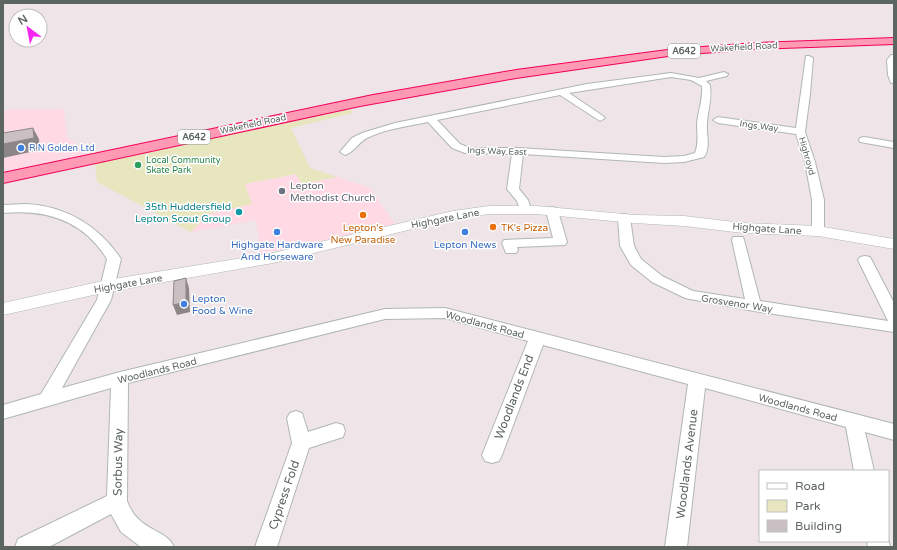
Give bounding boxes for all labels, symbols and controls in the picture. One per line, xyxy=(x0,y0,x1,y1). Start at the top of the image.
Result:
north arrow xyxy=(8,8,48,48)
text: N xyxy=(16,12,30,28)
street label: Wakefield Road xyxy=(710,40,778,55)
road number: A642 xyxy=(668,44,700,58)
street label: Wakefield Road xyxy=(219,112,287,137)
street label: Ings Way xyxy=(739,118,779,135)
road number: A642 xyxy=(178,130,210,144)
street label: Highroyd xyxy=(796,136,817,177)
marker: R N Golden Ltd xyxy=(16,143,26,153)
place label: R N Golden Ltd xyxy=(29,143,95,154)
street label: Ings Way East xyxy=(467,145,528,158)
place label: Local Community Skate Park xyxy=(146,155,221,176)
marker: Local Community Skate Park xyxy=(133,160,143,170)
place label: Lepton Methodist Church xyxy=(290,180,375,204)
marker: Lepton Methodist Church xyxy=(277,186,287,196)
place label: 35th Huddersfield Lepton Scout Group xyxy=(135,201,231,225)
street label: Highgate Lane xyxy=(410,206,481,231)
marker: 35th Huddersfield Lepton Scout Group xyxy=(234,207,244,217)
marker: Lepton's New Paradise xyxy=(358,210,368,220)
street label: Highgate Lane xyxy=(732,221,802,237)
place label: Lepton's New Paradise xyxy=(331,222,396,246)
marker: TK's Pizza xyxy=(488,222,498,232)
place label: TK's Pizza xyxy=(501,222,548,234)
marker: Highgate Hardware And Horseware xyxy=(272,227,282,237)
marker: Lepton News xyxy=(460,227,470,237)
place label: Highgate Hardware And Horseware xyxy=(231,239,323,263)
place label: Lepton News xyxy=(434,239,496,251)
street label: Highgate Lane xyxy=(93,272,164,296)
street label: Grosvenor Way xyxy=(700,292,774,316)
place label: Lepton Food & Wine xyxy=(192,293,253,317)
marker: Lepton Food & Wine xyxy=(179,299,189,309)
street label: Woodlands Road xyxy=(444,309,525,341)
street label: Woodlands End xyxy=(491,353,537,441)
street label: Woodlands Road xyxy=(116,355,198,387)
street label: Woodlands Road xyxy=(757,392,838,424)
street label: Woodlands Avenue xyxy=(673,408,701,520)
street label: Sorbus Way xyxy=(110,427,126,496)
street label: Cypress Fold xyxy=(266,459,302,531)
legend xyxy=(759,470,889,542)
text: Road xyxy=(795,479,825,493)
text: Park xyxy=(795,499,821,513)
text: Building xyxy=(795,519,842,533)

